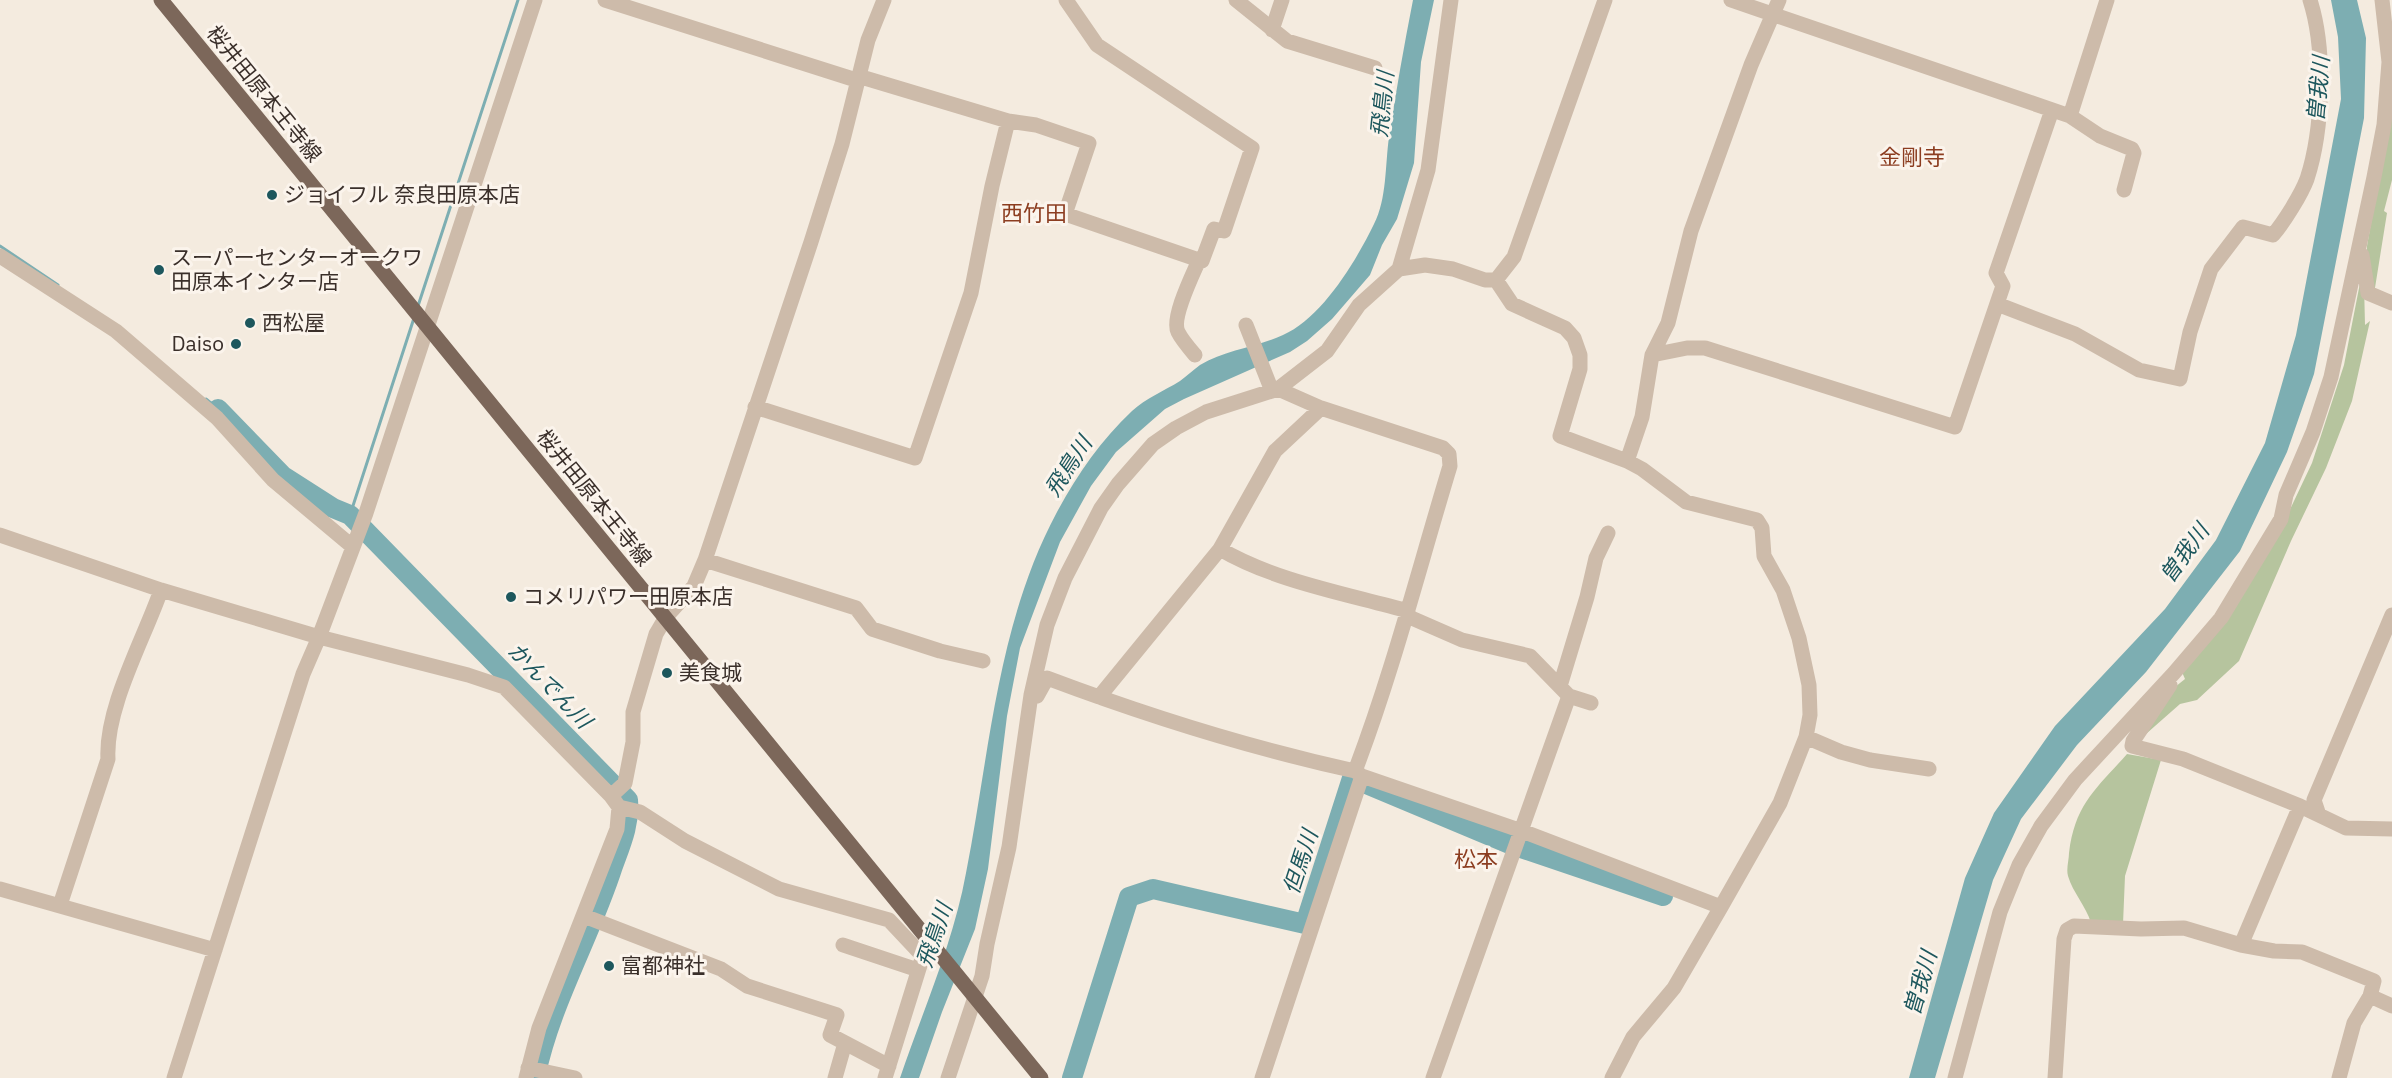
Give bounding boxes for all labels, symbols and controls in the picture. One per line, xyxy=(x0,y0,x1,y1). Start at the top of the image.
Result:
street label: 桜井田原本王寺線 xyxy=(201,19,329,167)
water label: 曽我川 xyxy=(2300,53,2335,123)
water label: 飛鳥川 xyxy=(1364,68,1400,138)
district label: 金剛寺 xyxy=(1879,142,1945,171)
place label: ジョイフル 奈良田原本店 xyxy=(284,180,520,208)
marker: ジョイフル 奈良田原本店 xyxy=(265,188,279,202)
district label: 西竹田 xyxy=(1001,198,1067,227)
place label: スーパーセンターオークワ 田原本インター店 xyxy=(171,243,423,295)
marker: スーパーセンターオークワ 田原本インター店 xyxy=(152,263,166,277)
place label: 西松屋 xyxy=(262,308,325,336)
marker: 西松屋 xyxy=(243,316,257,330)
place label: Daiso xyxy=(171,329,224,357)
marker: Daiso xyxy=(229,337,243,351)
street label: 桜井田原本王寺線 xyxy=(531,423,659,571)
water label: 飛鳥川 xyxy=(1037,428,1099,501)
water label: 曽我川 xyxy=(2152,516,2216,588)
place label: コメリパワー田原本店 xyxy=(523,582,733,610)
marker: コメリパワー田原本店 xyxy=(504,590,518,604)
water label: かんでん川 xyxy=(502,635,600,735)
place label: 美食城 xyxy=(679,658,742,686)
marker: 美食城 xyxy=(660,666,674,680)
water label: 但馬川 xyxy=(1276,824,1324,898)
district label: 松本 xyxy=(1454,844,1498,873)
water label: 飛鳥川 xyxy=(909,897,959,971)
water label: 曽我川 xyxy=(1896,945,1943,1019)
place label: 富都神社 xyxy=(621,951,705,979)
marker: 富都神社 xyxy=(602,959,616,973)

